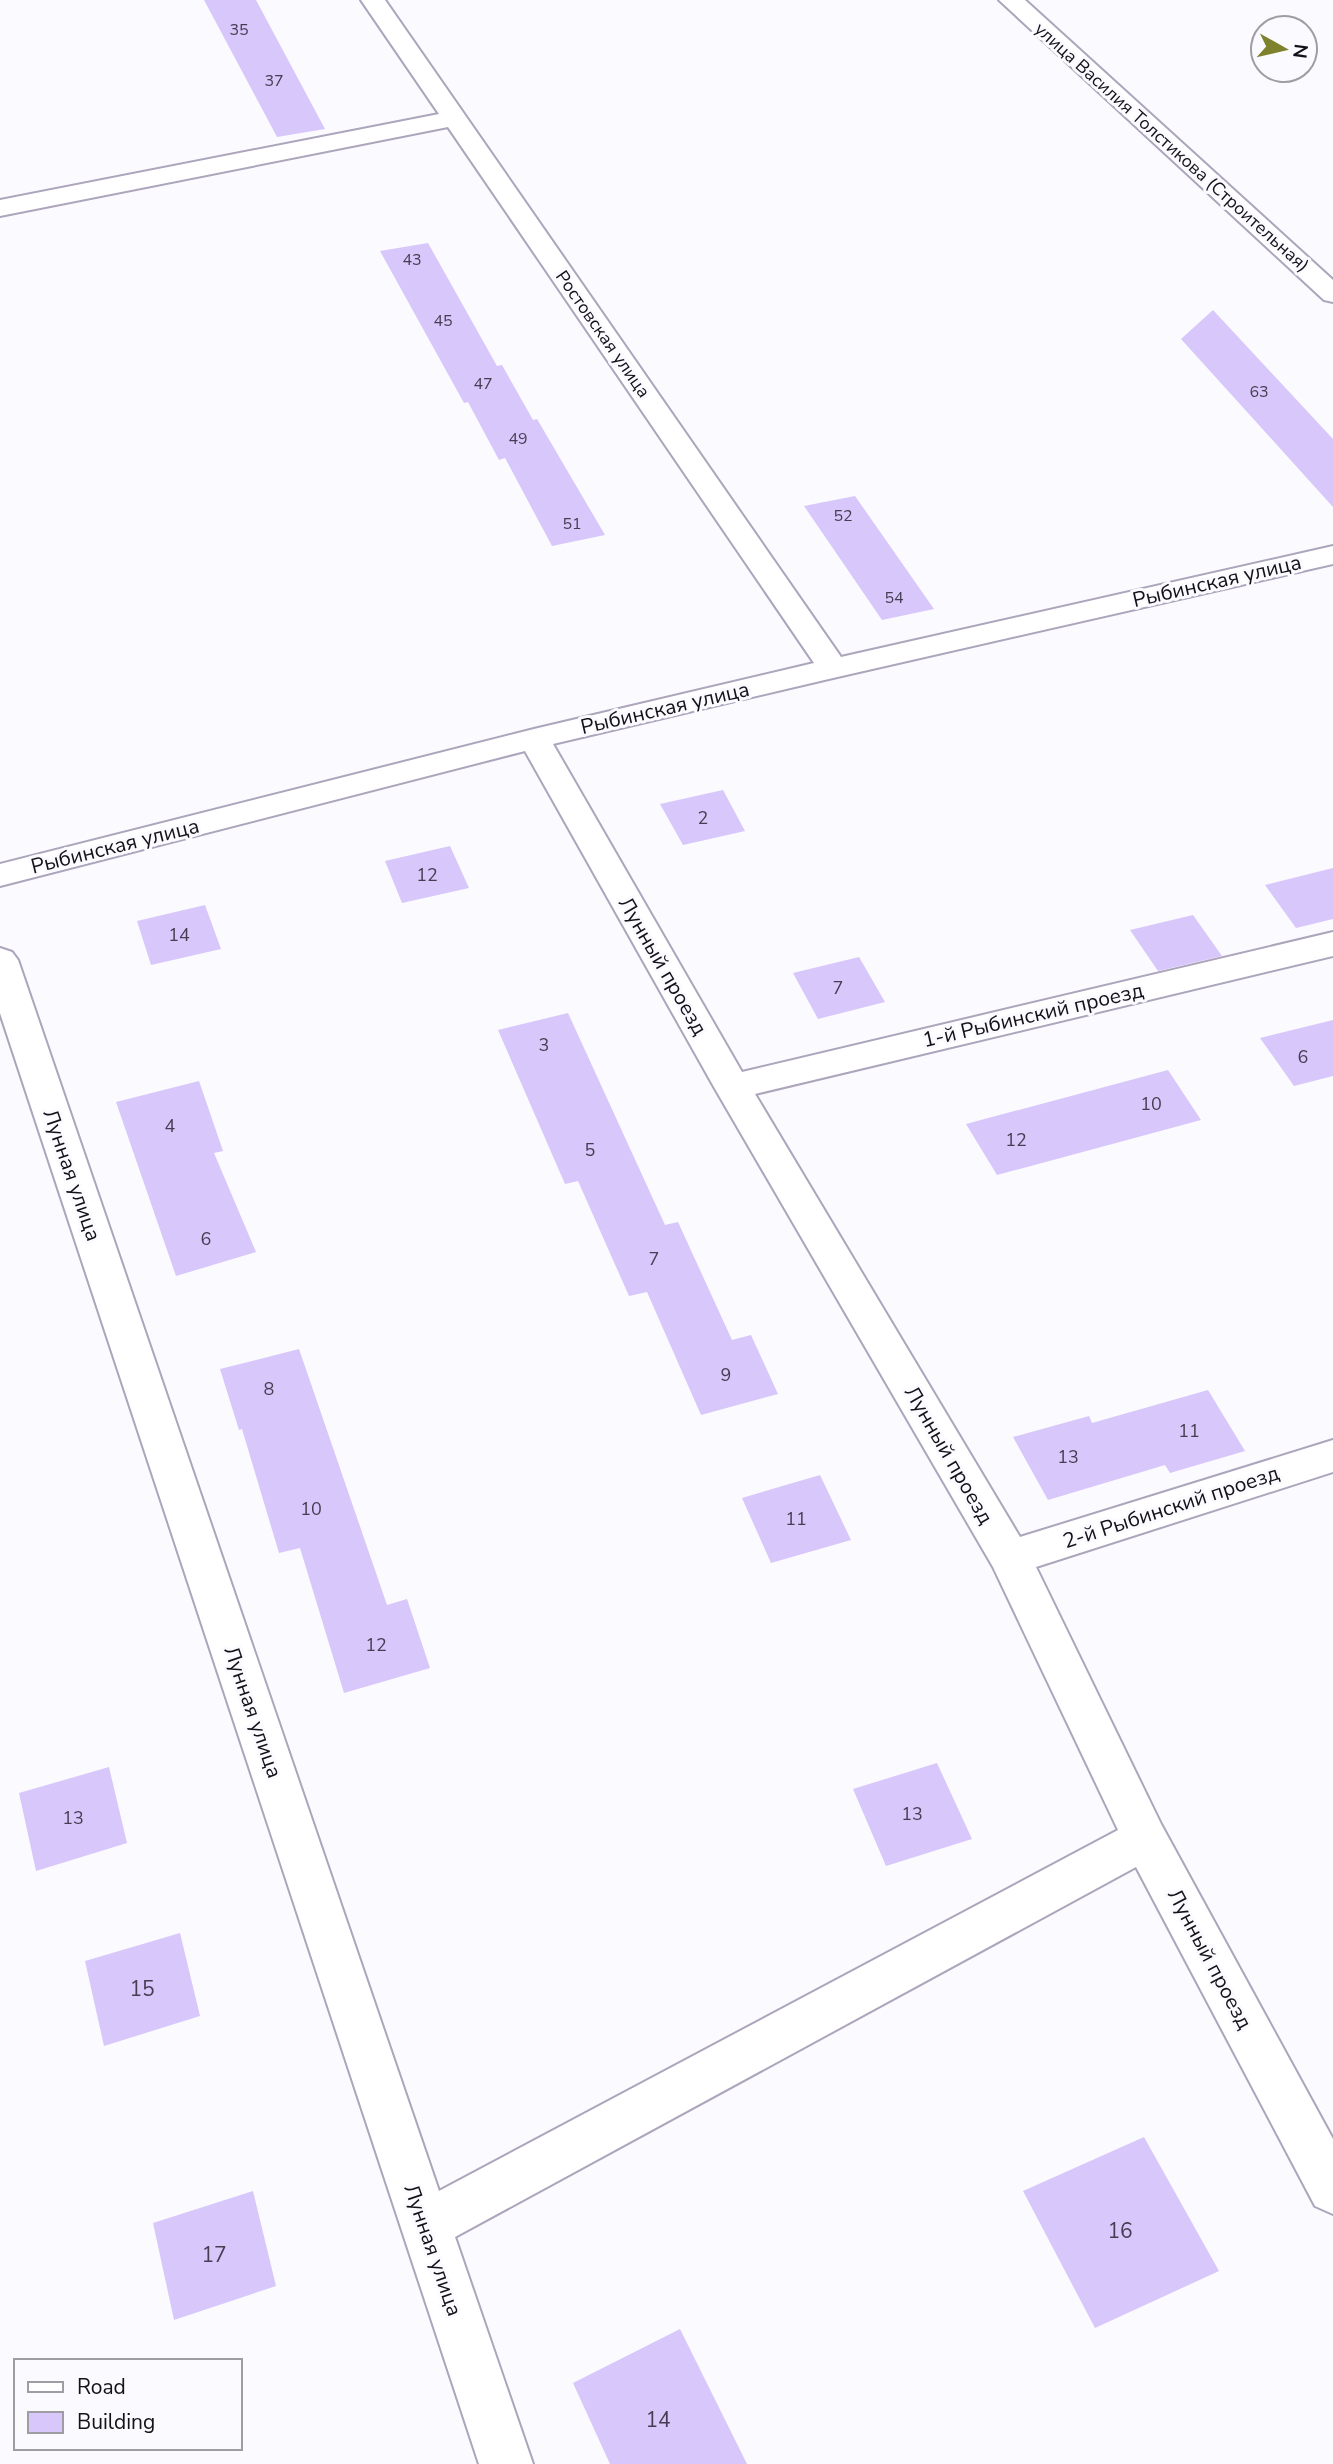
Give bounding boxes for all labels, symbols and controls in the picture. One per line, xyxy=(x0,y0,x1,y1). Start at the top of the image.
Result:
north arrow xyxy=(1249,14,1319,84)
street label: улица Василия Толстикова (Строительная) xyxy=(1029,17,1315,277)
house number: 35 xyxy=(229,19,249,41)
text: N xyxy=(1286,42,1314,60)
house number: 37 xyxy=(264,70,284,92)
house number: 43 xyxy=(402,249,422,271)
street label: Ростовская улица xyxy=(550,266,656,402)
house number: 45 xyxy=(433,310,453,332)
house number: 47 xyxy=(473,373,493,395)
house number: 63 xyxy=(1249,381,1269,403)
house number: 49 xyxy=(508,428,528,450)
house number: 52 xyxy=(833,505,853,527)
house number: 51 xyxy=(562,513,582,535)
street label: Рыбинская улица xyxy=(1130,548,1304,614)
house number: 54 xyxy=(884,587,904,609)
street label: Рыбинская улица xyxy=(578,675,752,741)
house number: 2 xyxy=(698,806,708,830)
street label: Рыбинская улица xyxy=(28,812,202,880)
house number: 12 xyxy=(416,863,438,887)
street label: Лунный проезд xyxy=(612,892,714,1040)
house number: 14 xyxy=(168,923,190,947)
house number: 7 xyxy=(833,976,843,1000)
street label: 1-й Рыбинский проезд xyxy=(920,976,1146,1054)
house number: 3 xyxy=(539,1033,549,1057)
house number: 6 xyxy=(1298,1045,1308,1069)
house number: 10 xyxy=(1140,1092,1162,1116)
street label: Лунная улица xyxy=(36,1105,108,1245)
house number: 4 xyxy=(165,1114,176,1138)
house number: 12 xyxy=(1005,1128,1027,1152)
house number: 5 xyxy=(585,1138,595,1162)
house number: 6 xyxy=(201,1227,211,1251)
house number: 7 xyxy=(649,1247,659,1271)
house number: 9 xyxy=(721,1363,731,1387)
house number: 8 xyxy=(264,1377,274,1401)
street label: Лунный проезд xyxy=(898,1381,1000,1529)
house number: 11 xyxy=(1178,1419,1200,1443)
house number: 13 xyxy=(1057,1445,1079,1469)
street label: 2-й Рыбинский проезд xyxy=(1059,1459,1283,1555)
house number: 10 xyxy=(300,1497,322,1521)
house number: 11 xyxy=(785,1507,807,1531)
house number: 12 xyxy=(365,1633,387,1657)
street label: Лунная улица xyxy=(217,1642,289,1782)
house number: 13 xyxy=(901,1802,923,1826)
house number: 13 xyxy=(62,1806,84,1830)
street label: Лунный проезд xyxy=(1161,1884,1259,2034)
house number: 15 xyxy=(129,1975,155,2003)
street label: Лунная улица xyxy=(397,2180,469,2320)
house number: 16 xyxy=(1107,2217,1133,2245)
house number: 17 xyxy=(201,2241,227,2269)
legend xyxy=(14,2359,242,2450)
text: Road xyxy=(77,2373,126,2401)
house number: 14 xyxy=(645,2406,671,2434)
text: Building xyxy=(77,2408,155,2436)

